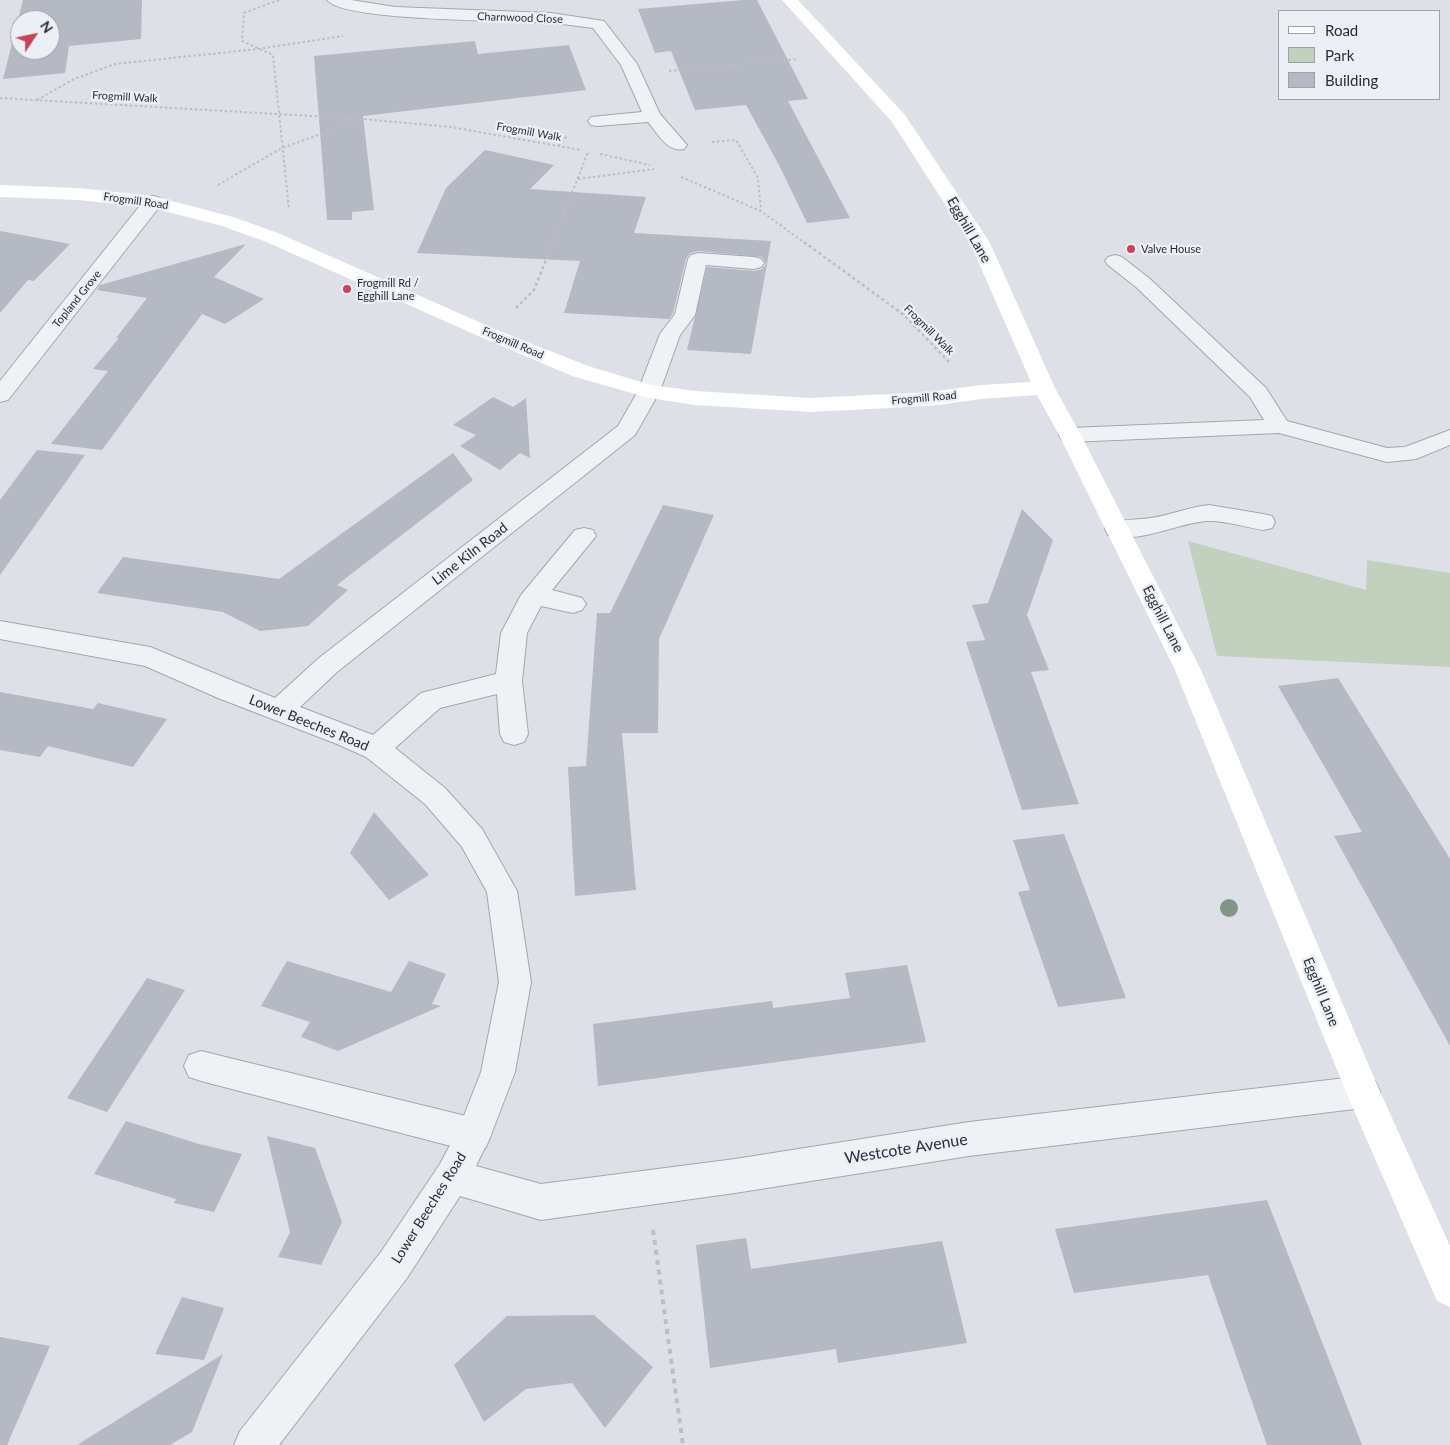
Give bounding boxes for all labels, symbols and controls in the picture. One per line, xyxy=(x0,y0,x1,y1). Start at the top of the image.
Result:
north arrow xyxy=(10,10,60,60)
street label: Charnwood Close xyxy=(477,10,563,26)
legend xyxy=(1278,10,1440,100)
text: N xyxy=(37,18,57,36)
text: Road xyxy=(1325,21,1358,39)
text: Park xyxy=(1325,46,1354,64)
text: Building xyxy=(1325,71,1378,89)
street label: Frogmill Walk xyxy=(92,89,158,105)
street label: Frogmill Walk xyxy=(496,120,562,144)
street label: Frogmill Road xyxy=(103,190,169,212)
street label: Egghill Lane xyxy=(943,194,995,266)
place label: Valve House xyxy=(1141,242,1201,256)
marker: Valve House xyxy=(1125,243,1137,255)
street label: Topland Grove xyxy=(50,268,104,330)
place label: Frogmill Rd / Egghill Lane xyxy=(357,276,419,302)
marker: Frogmill Rd / Egghill Lane xyxy=(341,283,353,295)
street label: Frogmill Walk xyxy=(901,302,957,358)
street label: Frogmill Road xyxy=(480,324,546,362)
street label: Frogmill Road xyxy=(891,389,957,407)
street label: Lime Kiln Road xyxy=(429,519,511,589)
street label: Egghill Lane xyxy=(1139,583,1187,655)
street label: Lower Beeches Road xyxy=(247,691,371,755)
street label: Egghill Lane xyxy=(1300,955,1342,1029)
street label: Westcote Avenue xyxy=(843,1130,969,1168)
street label: Lower Beeches Road xyxy=(388,1149,470,1267)

